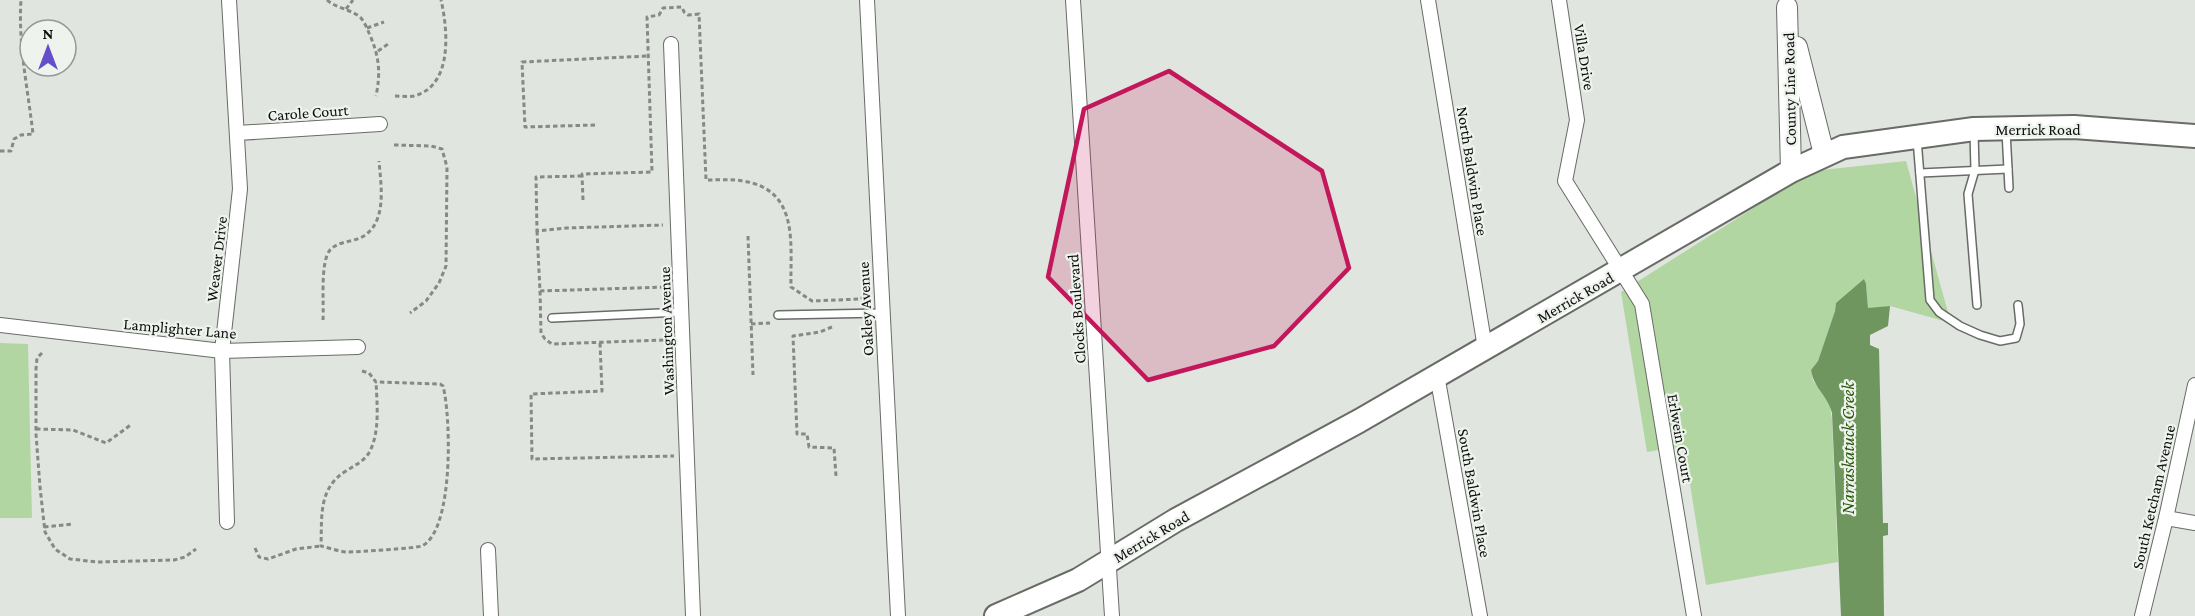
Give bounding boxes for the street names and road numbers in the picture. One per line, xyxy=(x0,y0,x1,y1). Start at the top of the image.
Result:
street label: Villa Drive xyxy=(1571,23,1598,91)
street label: County Line Road xyxy=(1780,32,1800,146)
street label: Carole Court xyxy=(267,101,350,124)
street label: North Baldwin Place xyxy=(1454,105,1491,237)
street label: Merrick Road xyxy=(1995,121,2081,138)
street label: Weaver Drive xyxy=(203,215,230,303)
street label: Clocks Boulevard xyxy=(1064,253,1089,364)
street label: Oakley Avenue xyxy=(855,261,877,357)
street label: Washington Avenue xyxy=(656,266,678,396)
street label: Merrick Road xyxy=(1534,268,1617,326)
street label: Lamplighter Lane xyxy=(123,315,237,343)
street label: Erlwein Court xyxy=(1664,392,1697,484)
street label: South Ketcham Avenue xyxy=(2129,423,2178,571)
street label: South Baldwin Place xyxy=(1455,427,1494,559)
street label: Merrick Road xyxy=(1110,507,1193,566)

